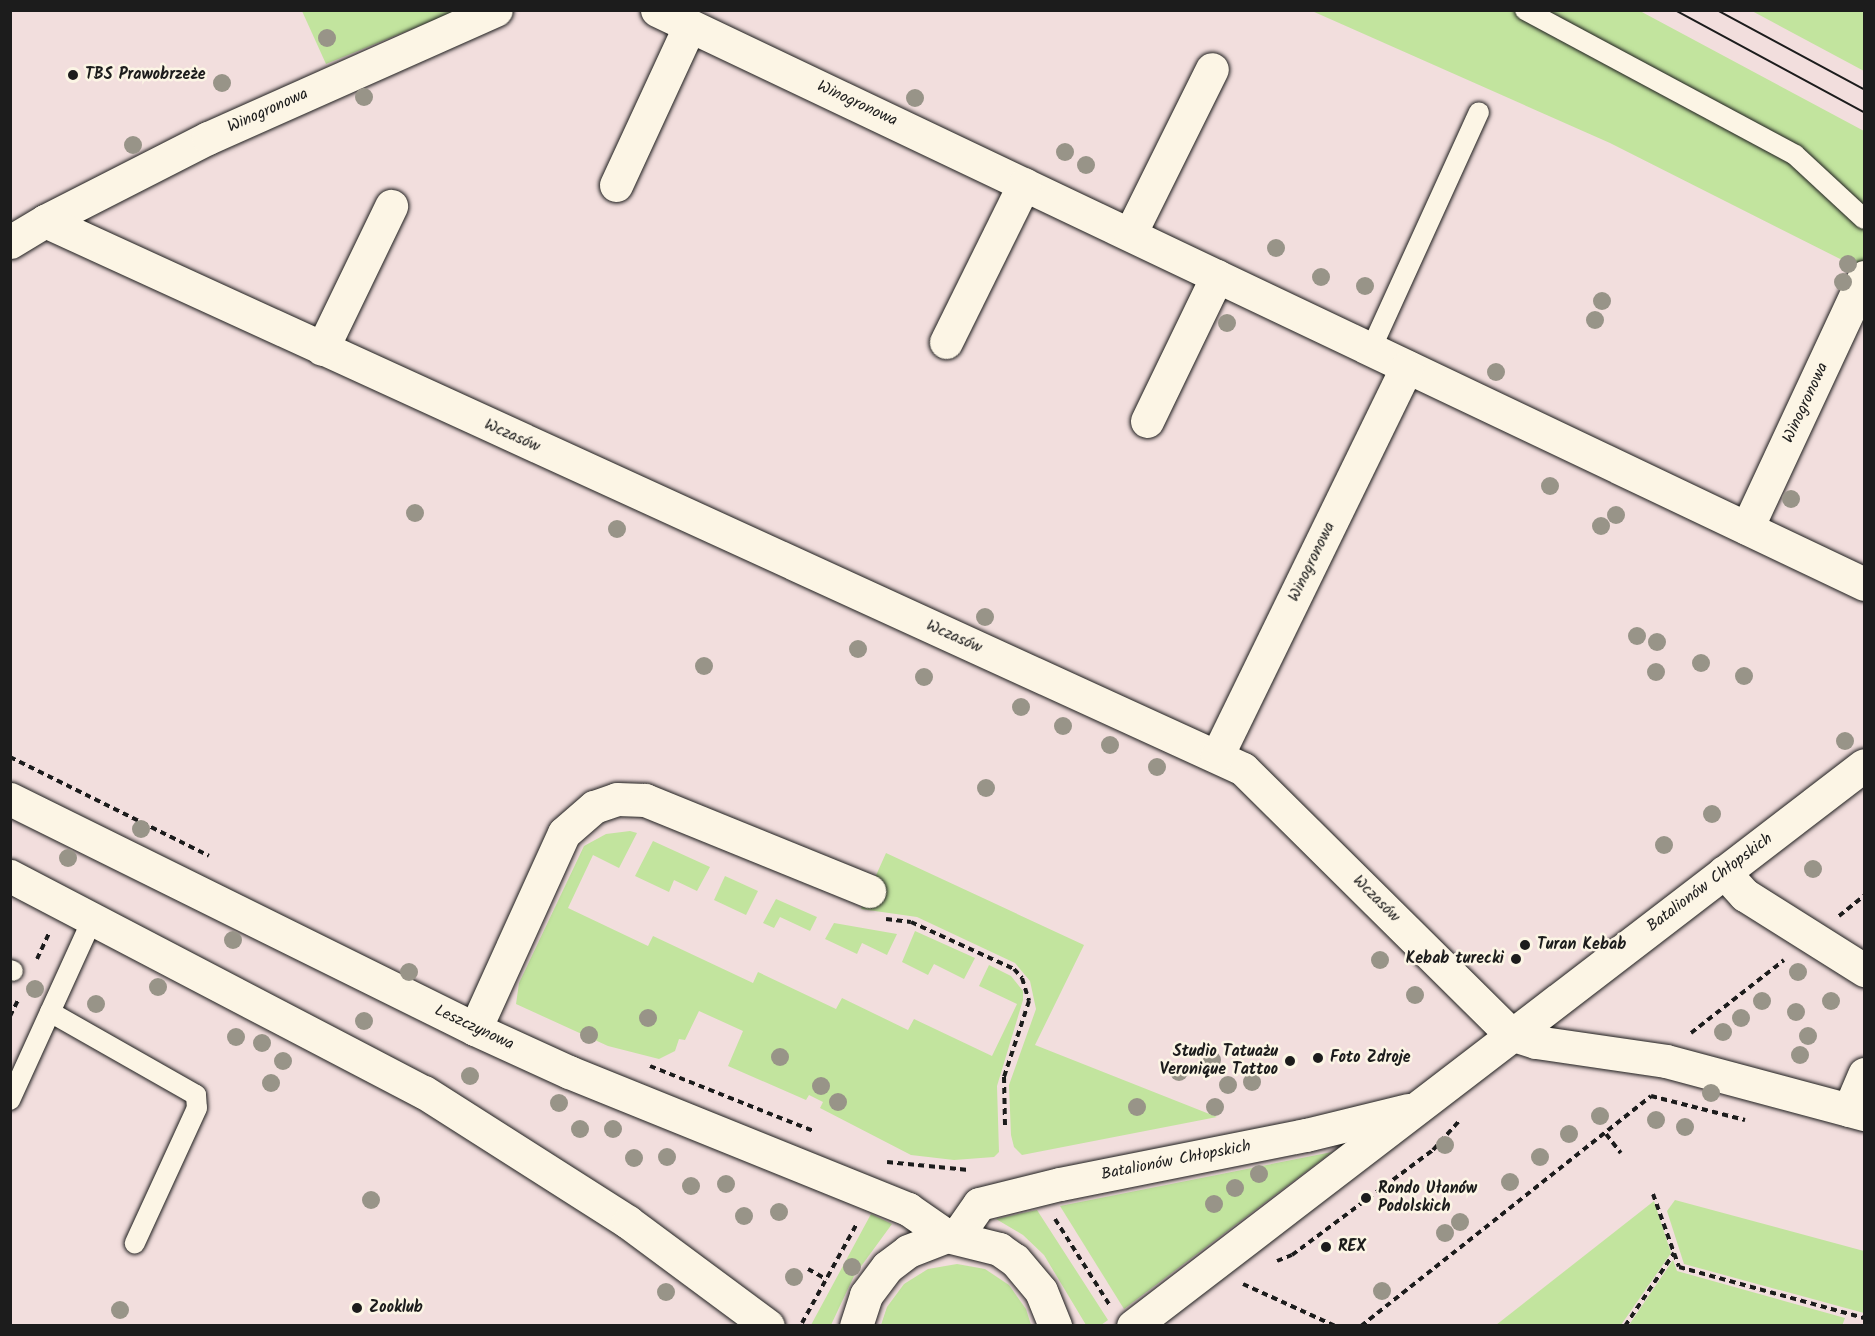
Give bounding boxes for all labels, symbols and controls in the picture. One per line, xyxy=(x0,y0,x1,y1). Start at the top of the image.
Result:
place label: TBS Prawobrzeże xyxy=(85,65,206,85)
marker: TBS Prawobrzeże xyxy=(66,68,80,82)
street label: Winogronowa xyxy=(814,77,900,131)
street label: Winogronowa xyxy=(225,85,311,137)
street label: Winogronowa xyxy=(1779,360,1833,446)
street label: Wczasów xyxy=(481,415,543,457)
street label: Winogronowa xyxy=(1284,519,1340,605)
street label: Wczasów xyxy=(923,616,985,658)
street label: Batalionów Chłopskich xyxy=(1644,830,1776,936)
street label: Wczasów xyxy=(1348,871,1404,927)
place label: Turan Kebab xyxy=(1537,935,1626,955)
marker: Turan Kebab xyxy=(1518,938,1532,952)
place label: Kebab turecki xyxy=(1406,949,1504,969)
marker: Kebab turecki xyxy=(1509,952,1523,966)
street label: Leszczynowa xyxy=(431,1001,517,1055)
place label: Studio Tatuażu Veronique Tattoo xyxy=(1160,1042,1278,1080)
place label: Foto Zdroje xyxy=(1330,1048,1411,1068)
marker: Foto Zdroje xyxy=(1311,1051,1325,1065)
marker: Studio Tatuażu Veronique Tattoo xyxy=(1283,1054,1297,1068)
street label: Batalionów Chłopskich xyxy=(1100,1137,1252,1185)
place label: Rondo Ułanów Podolskich xyxy=(1378,1179,1477,1217)
marker: Rondo Ułanów Podolskich xyxy=(1359,1191,1373,1205)
place label: REX xyxy=(1338,1237,1366,1257)
marker: REX xyxy=(1319,1240,1333,1254)
place label: Zooklub xyxy=(369,1298,423,1318)
marker: Zooklub xyxy=(350,1301,364,1315)

